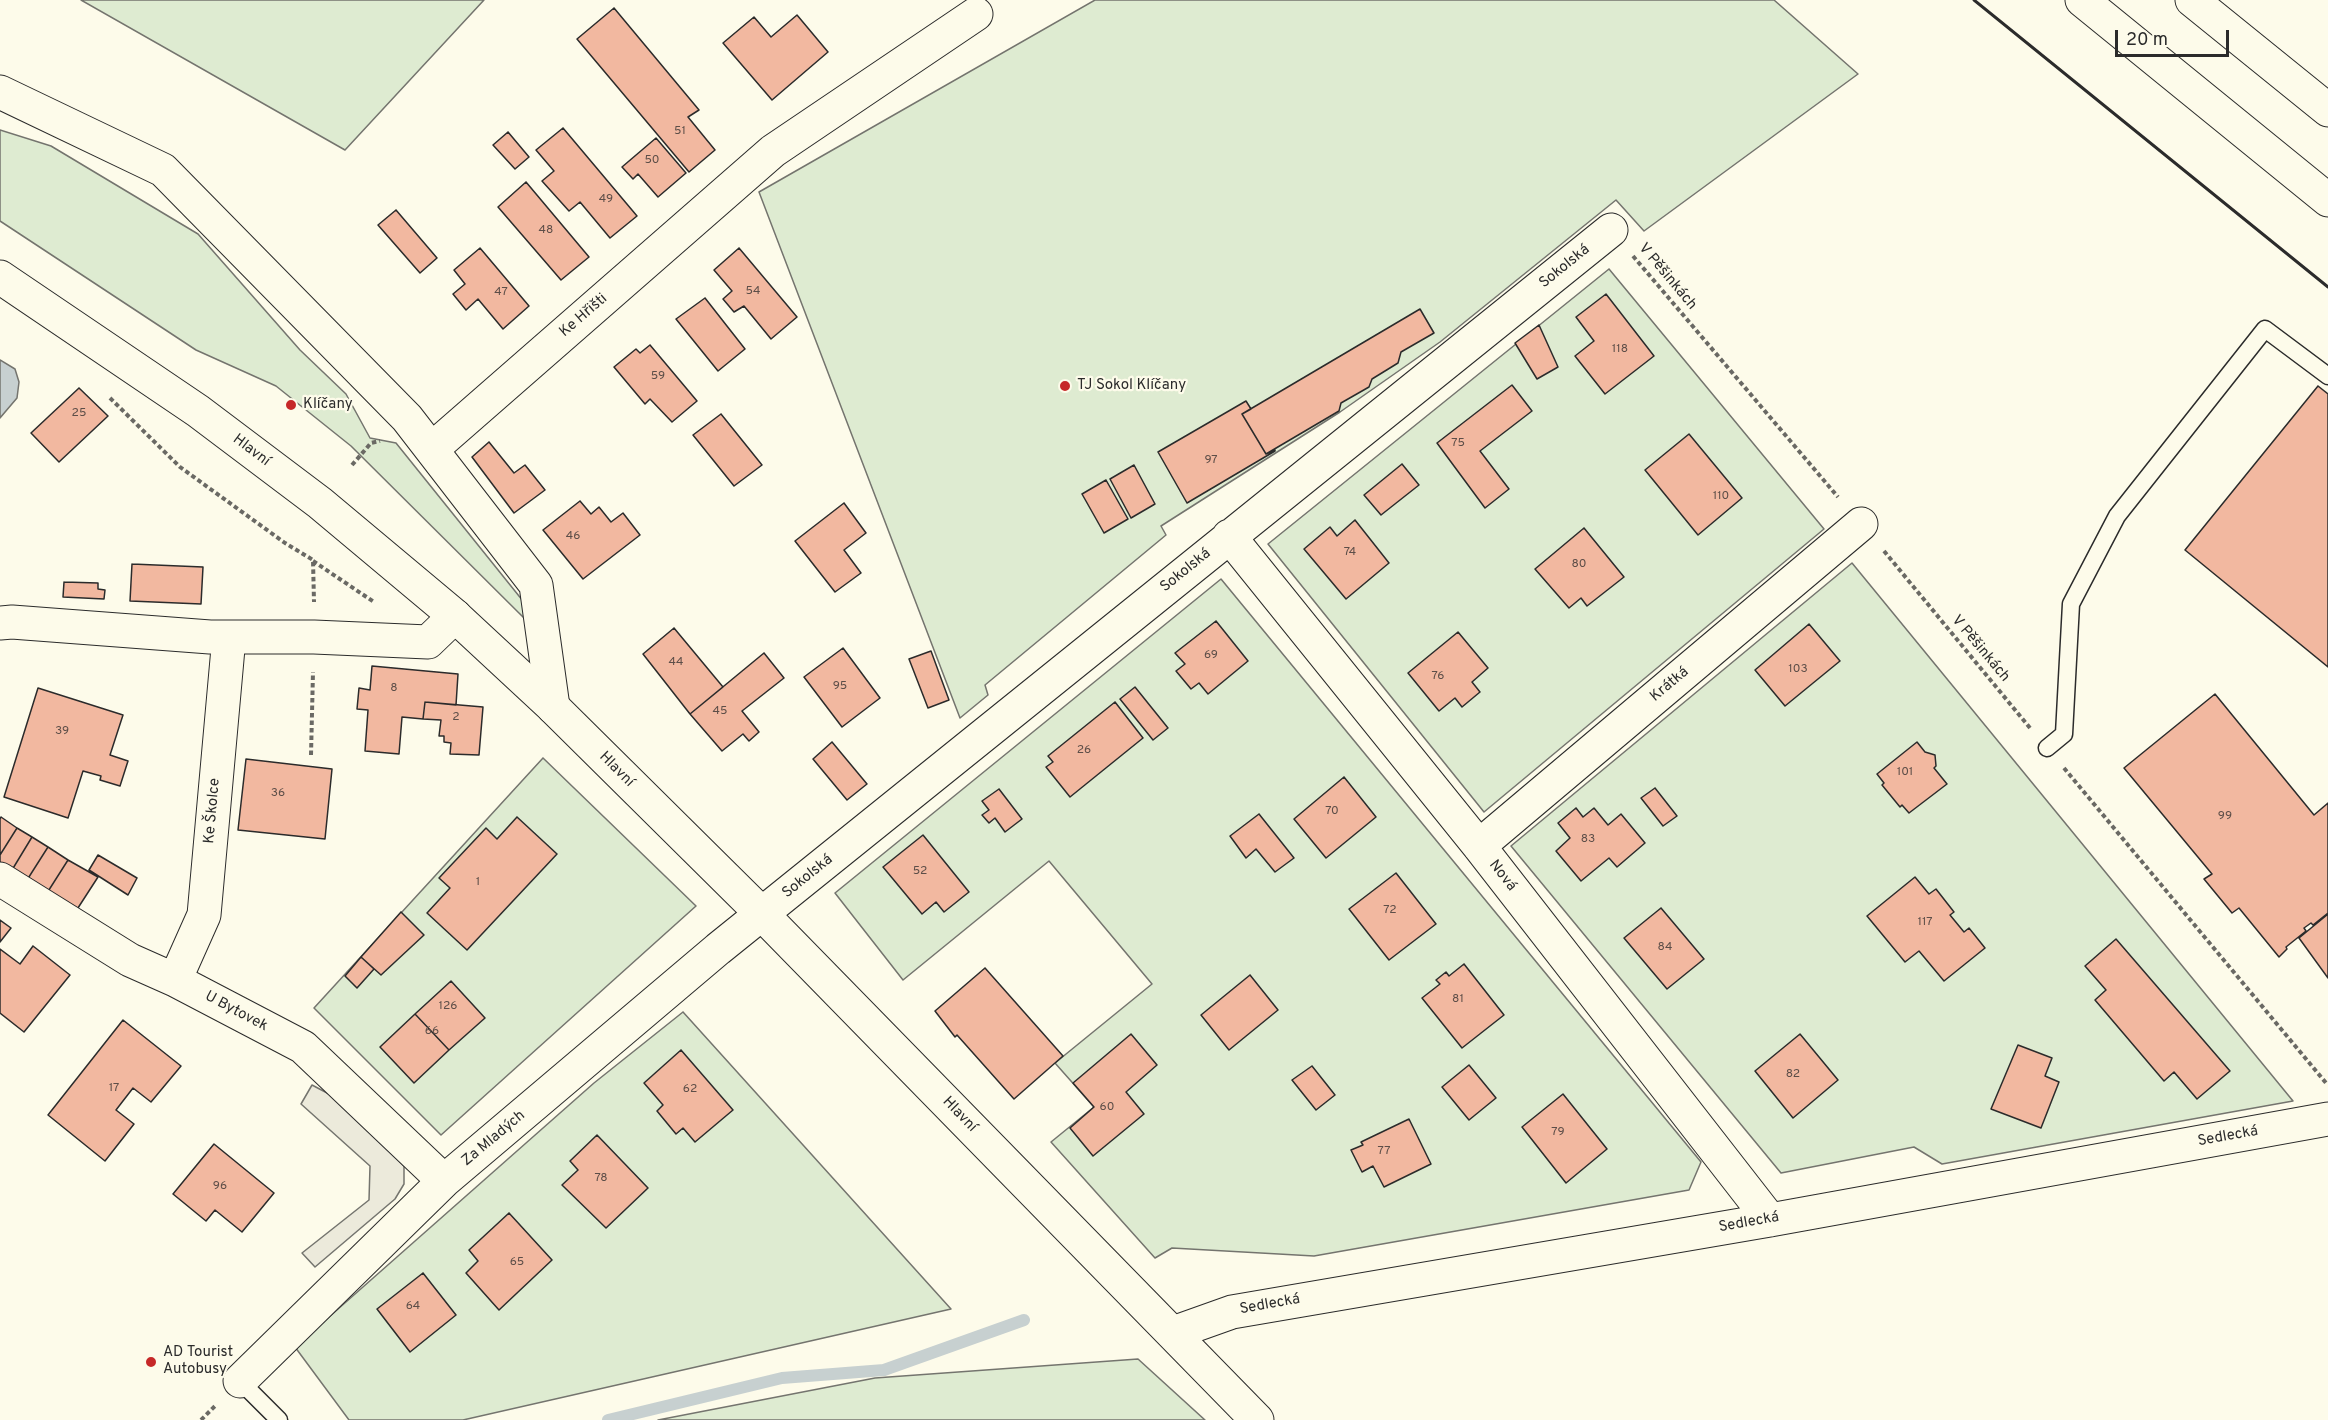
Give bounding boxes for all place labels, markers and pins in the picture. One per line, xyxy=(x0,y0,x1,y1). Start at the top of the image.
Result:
place label: TJ Sokol Klíčany xyxy=(1077,377,1186,395)
marker: TJ Sokol Klíčany xyxy=(1058,379,1072,393)
place label: Klíčany xyxy=(303,396,353,414)
marker: Klíčany xyxy=(284,398,298,412)
place label: AD Tourist Autobusy xyxy=(163,1344,233,1379)
marker: AD Tourist Autobusy xyxy=(144,1355,158,1369)

